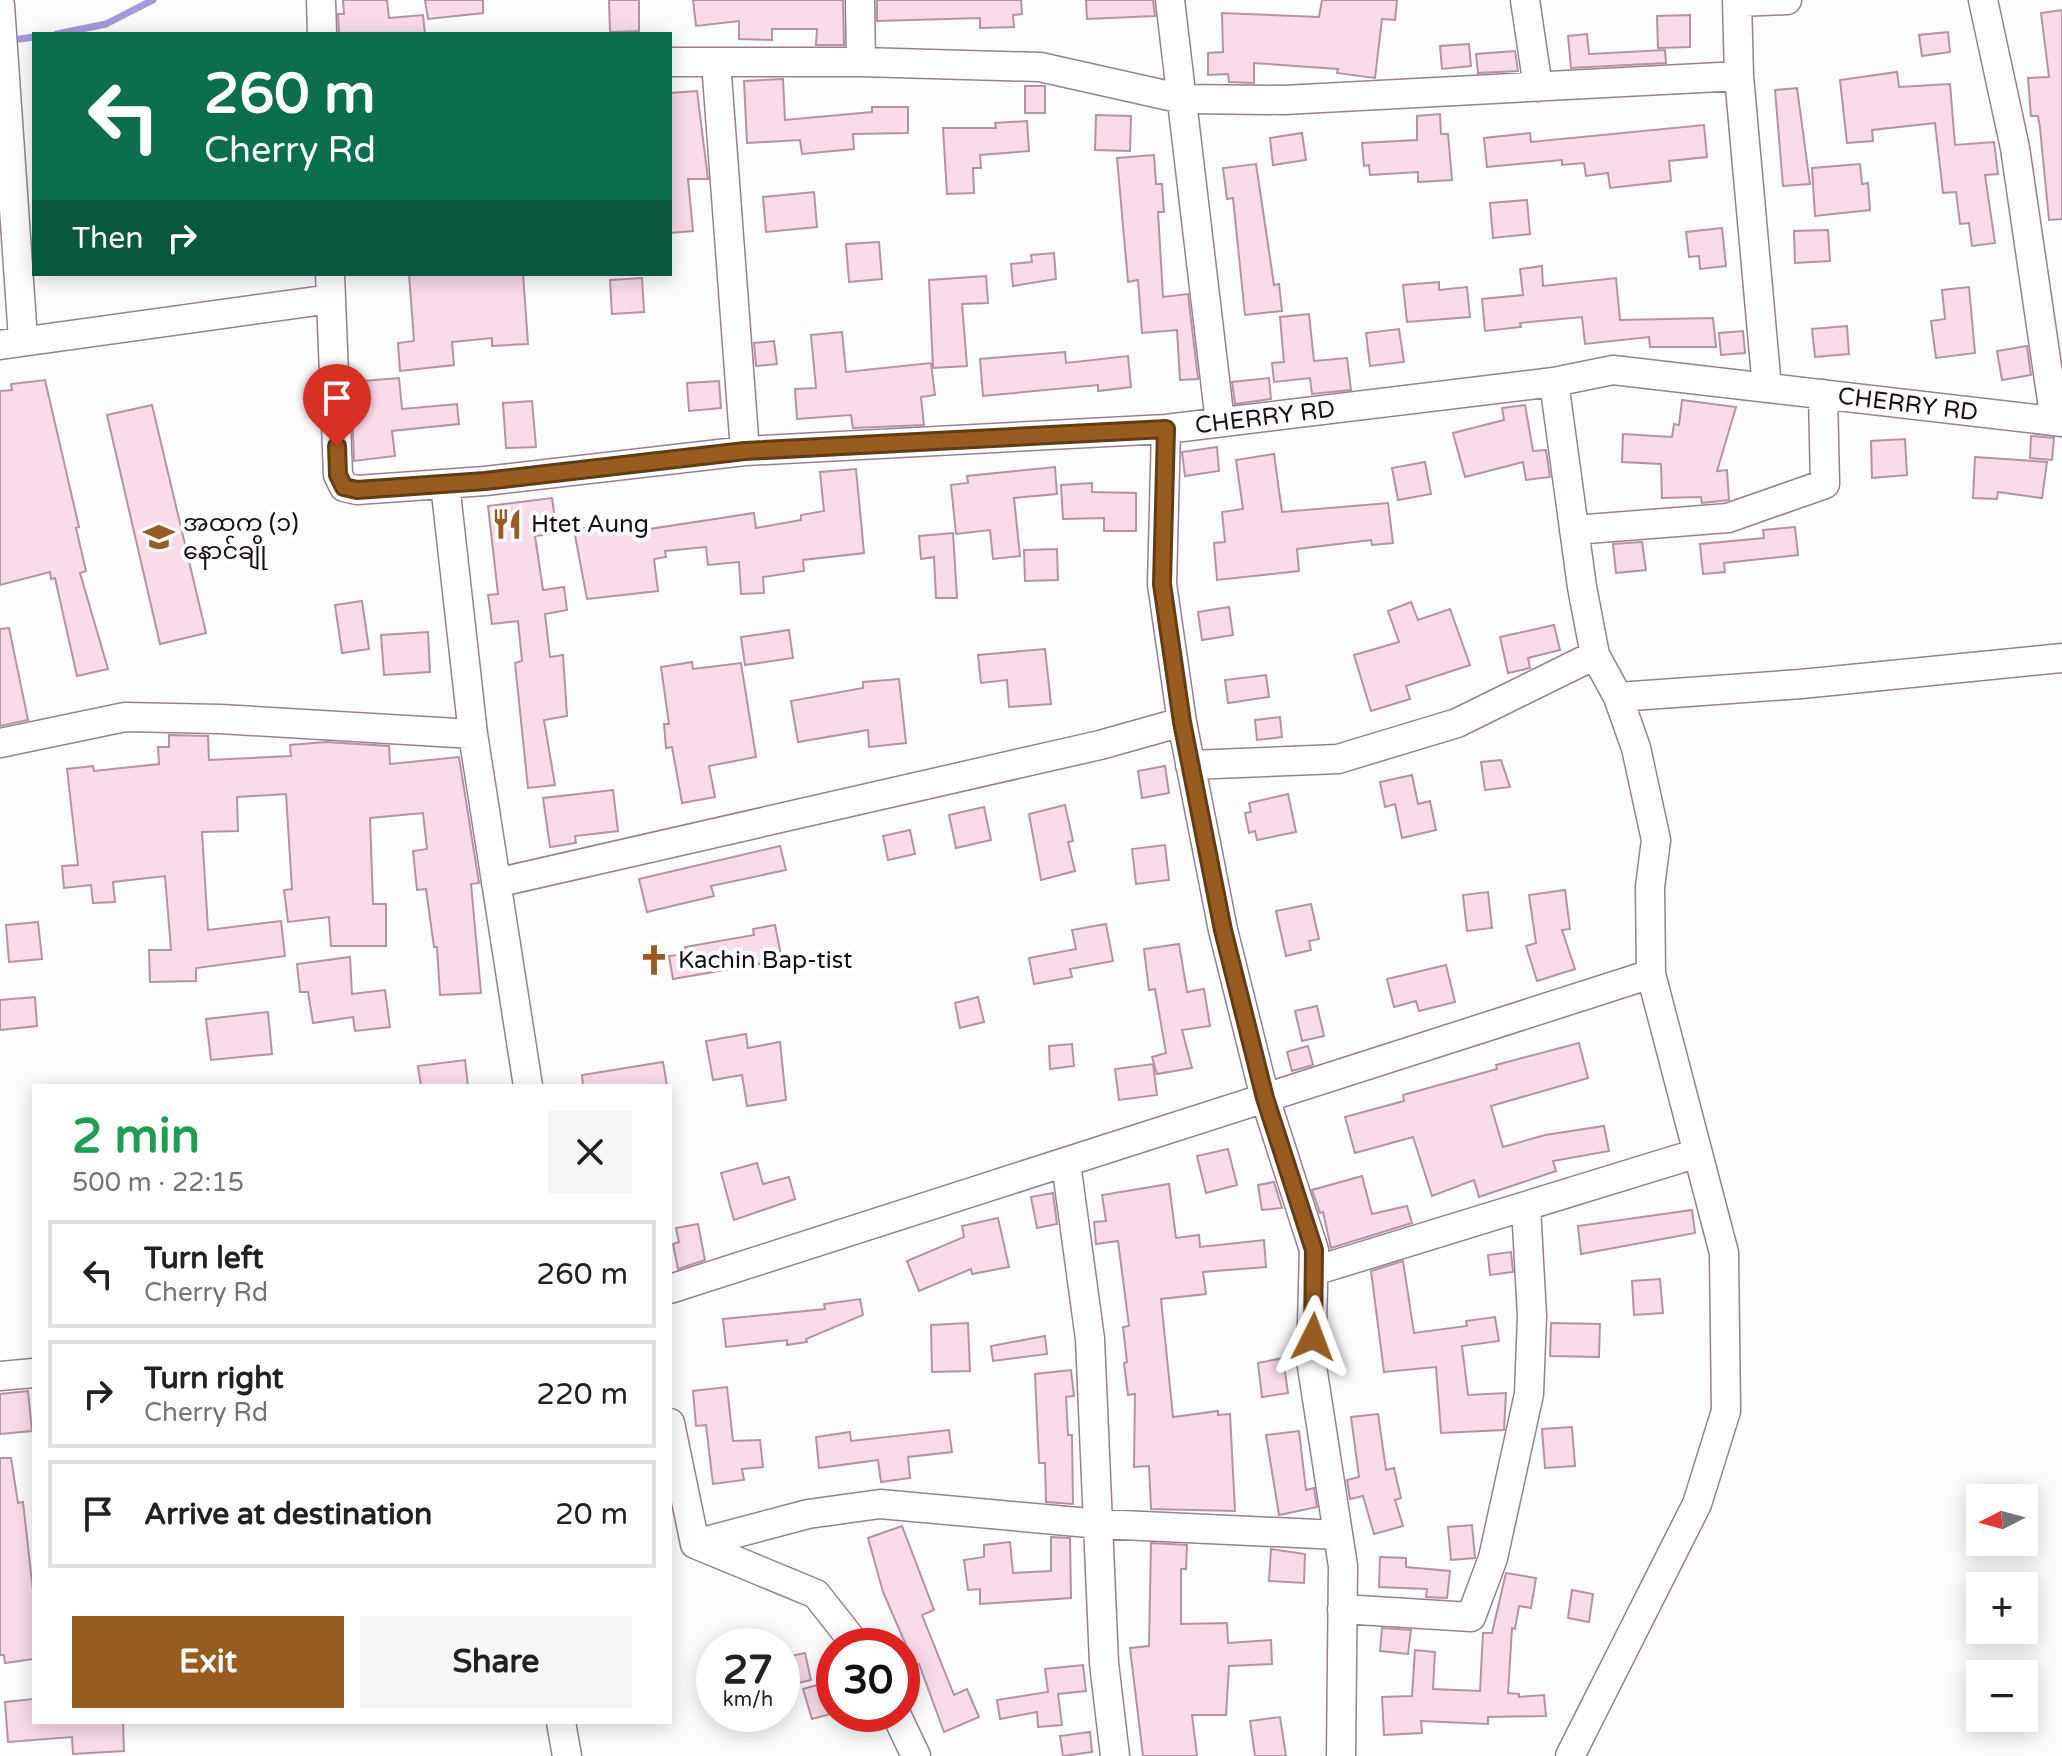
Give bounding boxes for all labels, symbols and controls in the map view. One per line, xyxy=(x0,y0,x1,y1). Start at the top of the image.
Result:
text: 260 m xyxy=(204,61,375,128)
icon: left xyxy=(72,64,176,168)
text: Cherry Rd xyxy=(204,129,376,172)
icon: right xyxy=(160,216,204,260)
text: Then xyxy=(72,220,144,257)
pin xyxy=(303,364,371,446)
icon: arrive xyxy=(315,376,359,420)
street label: CHERRY RD xyxy=(1836,382,1980,427)
street label: CHERRY RD xyxy=(1193,395,1337,440)
restaurant icon: Htet Aung xyxy=(490,507,524,541)
place label: အထက (၁) နောင်ချို xyxy=(183,509,299,570)
place label: Htet Aung xyxy=(531,510,649,539)
school or university icon: အထက (၁) နောင်ချို xyxy=(142,520,176,554)
church icon: Kachin Bap-tist xyxy=(637,943,671,977)
place label: Kachin Bap-tist xyxy=(678,946,852,975)
text: 2 min xyxy=(72,1108,200,1166)
button: close xyxy=(548,1110,632,1194)
text: 500 m · 22:15 xyxy=(72,1167,244,1198)
text: Turn left xyxy=(144,1240,263,1277)
icon: left xyxy=(76,1252,120,1296)
text: 260 m xyxy=(536,1256,628,1293)
text: Cherry Rd xyxy=(144,1277,268,1308)
position arrow xyxy=(1271,1295,1355,1379)
text: Turn right xyxy=(144,1360,284,1397)
icon: right xyxy=(76,1372,120,1416)
text: 220 m xyxy=(536,1376,628,1413)
text: Cherry Rd xyxy=(144,1397,268,1428)
north arrow xyxy=(1966,1484,2038,1556)
map controls xyxy=(1966,1484,2038,1732)
icon: arrive xyxy=(76,1492,120,1536)
text: Arrive at destination xyxy=(144,1496,432,1533)
text: 20 m xyxy=(555,1496,628,1533)
button: + xyxy=(1966,1572,2038,1644)
button: Exit xyxy=(72,1616,344,1708)
button: Share xyxy=(360,1616,632,1708)
speed limit sign: 30 xyxy=(816,1628,920,1732)
text: 27 xyxy=(723,1646,773,1694)
button: − xyxy=(1966,1660,2038,1732)
text: km/h xyxy=(723,1688,773,1712)

